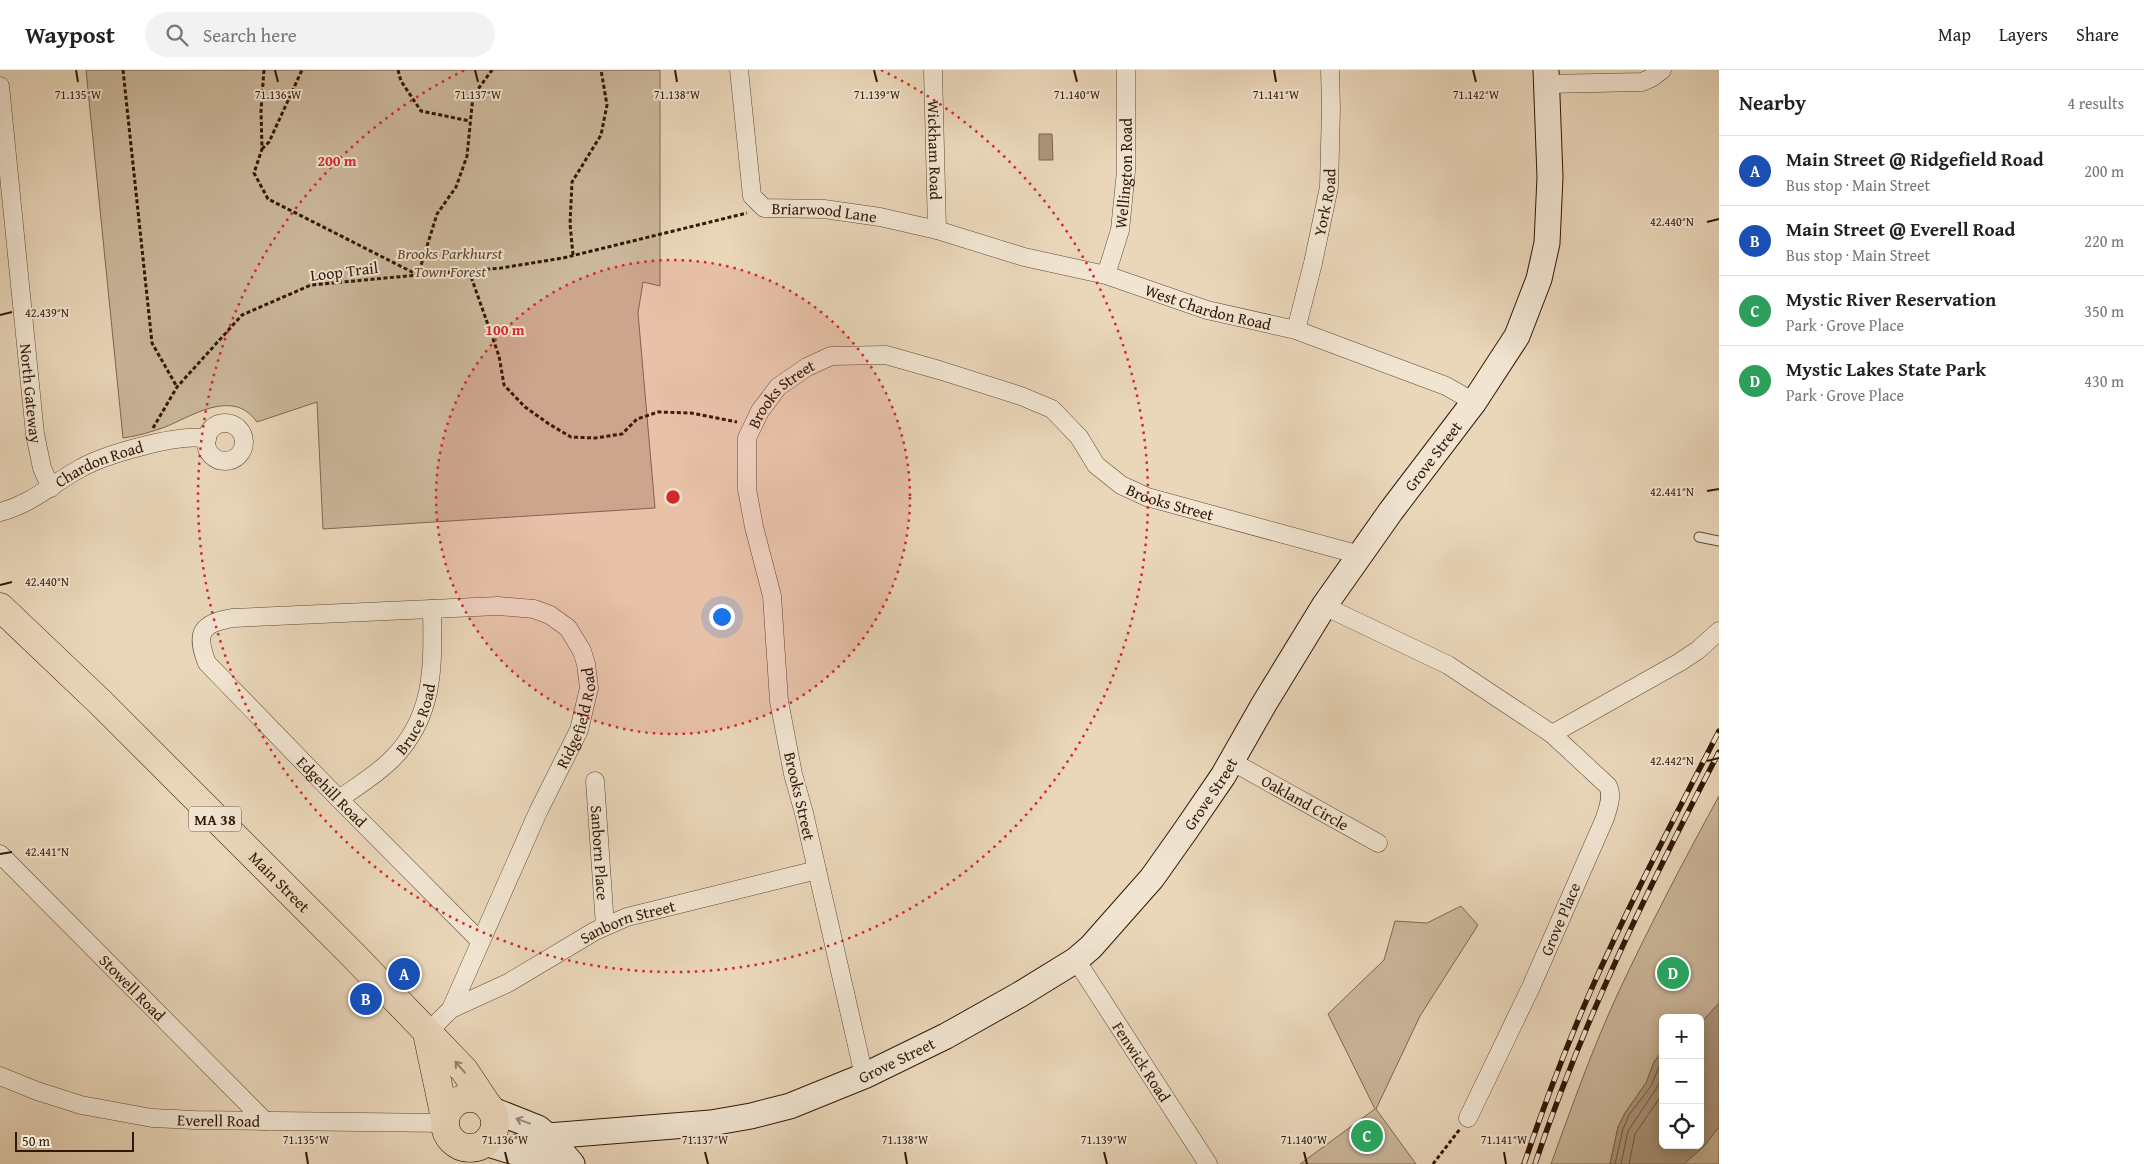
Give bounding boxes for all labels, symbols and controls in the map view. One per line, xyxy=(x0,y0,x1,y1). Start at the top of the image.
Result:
search box xyxy=(145,12,495,57)
text: Waypost xyxy=(25,17,115,52)
icon: search xyxy=(163,21,191,49)
text: Search here xyxy=(203,21,297,49)
text: Map xyxy=(1938,21,1971,48)
text: Layers xyxy=(1999,21,2048,48)
text: Share xyxy=(2076,21,2119,48)
text: 71.135°W xyxy=(55,86,102,103)
text: 71.136°W xyxy=(255,86,302,103)
text: 71.137°W xyxy=(455,86,502,103)
text: 71.138°W xyxy=(654,86,701,103)
text: 71.139°W xyxy=(854,86,901,103)
text: 71.140°W xyxy=(1054,86,1101,103)
text: 71.141°W xyxy=(1253,86,1300,103)
text: 71.142°W xyxy=(1453,86,1500,103)
text: Nearby xyxy=(1739,87,1806,118)
text: 4 results xyxy=(2067,91,2124,115)
street label: Wickham Road xyxy=(922,100,948,201)
street label: Wellington Road xyxy=(1108,118,1138,230)
text: Main Street @ Ridgefield Road xyxy=(1786,145,2044,173)
text: 200 m xyxy=(317,150,357,171)
text: A xyxy=(1750,159,1760,183)
text: 200 m xyxy=(2084,159,2124,183)
street label: York Road xyxy=(1307,168,1341,238)
text: Bus stop · Main Street xyxy=(1786,173,1930,197)
street label: Briarwood Lane xyxy=(771,196,878,228)
text: 42.440°N xyxy=(1650,213,1694,230)
text: Main Street @ Everell Road xyxy=(1786,215,2015,243)
text: B xyxy=(1750,229,1760,253)
text: 220 m xyxy=(2084,229,2124,253)
park label: Brooks Parkhurst Town Forest xyxy=(396,241,504,283)
text: Bus stop · Main Street xyxy=(1786,243,1930,267)
street label: Loop Trail xyxy=(309,255,380,287)
street label: West Chardon Road xyxy=(1142,277,1274,336)
text: Mystic River Reservation xyxy=(1786,285,1996,313)
text: C xyxy=(1750,299,1760,323)
text: 350 m xyxy=(2084,299,2124,323)
text: 42.439°N xyxy=(25,304,69,321)
text: Park · Grove Place xyxy=(1786,313,1904,337)
text: 100 m xyxy=(485,319,525,340)
street label: North Gateway xyxy=(14,342,49,446)
street label: Brooks Street xyxy=(741,353,819,432)
text: Mystic Lakes State Park xyxy=(1786,355,1986,383)
text: D xyxy=(1750,369,1760,393)
text: 430 m xyxy=(2084,369,2124,393)
text: Park · Grove Place xyxy=(1786,383,1904,407)
street label: Grove Street xyxy=(1398,415,1468,496)
street label: Chardon Road xyxy=(50,434,146,493)
street label: Brooks Street xyxy=(1122,477,1217,527)
text: 42.441°N xyxy=(1650,483,1694,500)
centre of rings xyxy=(664,488,682,506)
text: 42.440°N xyxy=(25,573,69,590)
your location xyxy=(709,604,735,630)
street label: Ridgefield Road xyxy=(550,666,601,772)
street label: Bruce Road xyxy=(389,681,441,760)
street label: Brooks Street xyxy=(778,749,822,843)
street label: Edgehill Road xyxy=(291,750,373,833)
text: 42.442°N xyxy=(1650,752,1694,769)
street label: Grove Street xyxy=(1177,753,1243,835)
street label: Oakland Circle xyxy=(1257,768,1353,837)
street label: Sanborn Place xyxy=(585,805,615,901)
road number: MA 38 xyxy=(189,806,241,832)
text: 42.441°N xyxy=(25,843,69,860)
street label: Main Street xyxy=(244,846,316,918)
street label: Grove Place xyxy=(1534,879,1586,959)
street label: Sanborn Street xyxy=(575,893,678,950)
street label: Stowell Road xyxy=(94,948,172,1027)
pin: D xyxy=(1657,954,1689,992)
pin: A xyxy=(388,955,420,993)
pin: B xyxy=(350,980,382,1018)
map controls xyxy=(1659,1014,1704,1149)
button: + xyxy=(1659,1014,1704,1059)
street label: Fenwick Road xyxy=(1107,1017,1177,1107)
street label: Grove Street xyxy=(855,1031,939,1089)
button: − xyxy=(1659,1059,1704,1104)
one-way arrow xyxy=(455,1061,466,1074)
button: locate xyxy=(1659,1104,1704,1149)
street label: Everell Road xyxy=(177,1107,261,1133)
one-way arrow xyxy=(516,1116,531,1125)
pin: C xyxy=(1351,1117,1383,1155)
scale bar xyxy=(15,1129,134,1152)
text: 50 m xyxy=(22,1131,50,1151)
text: 71.135°W xyxy=(283,1131,330,1148)
text: 71.136°W xyxy=(482,1131,529,1148)
text: 71.137°W xyxy=(682,1131,729,1148)
text: 71.138°W xyxy=(882,1131,929,1148)
text: 71.139°W xyxy=(1081,1131,1128,1148)
text: 71.140°W xyxy=(1281,1131,1328,1148)
text: 71.141°W xyxy=(1481,1131,1528,1148)

